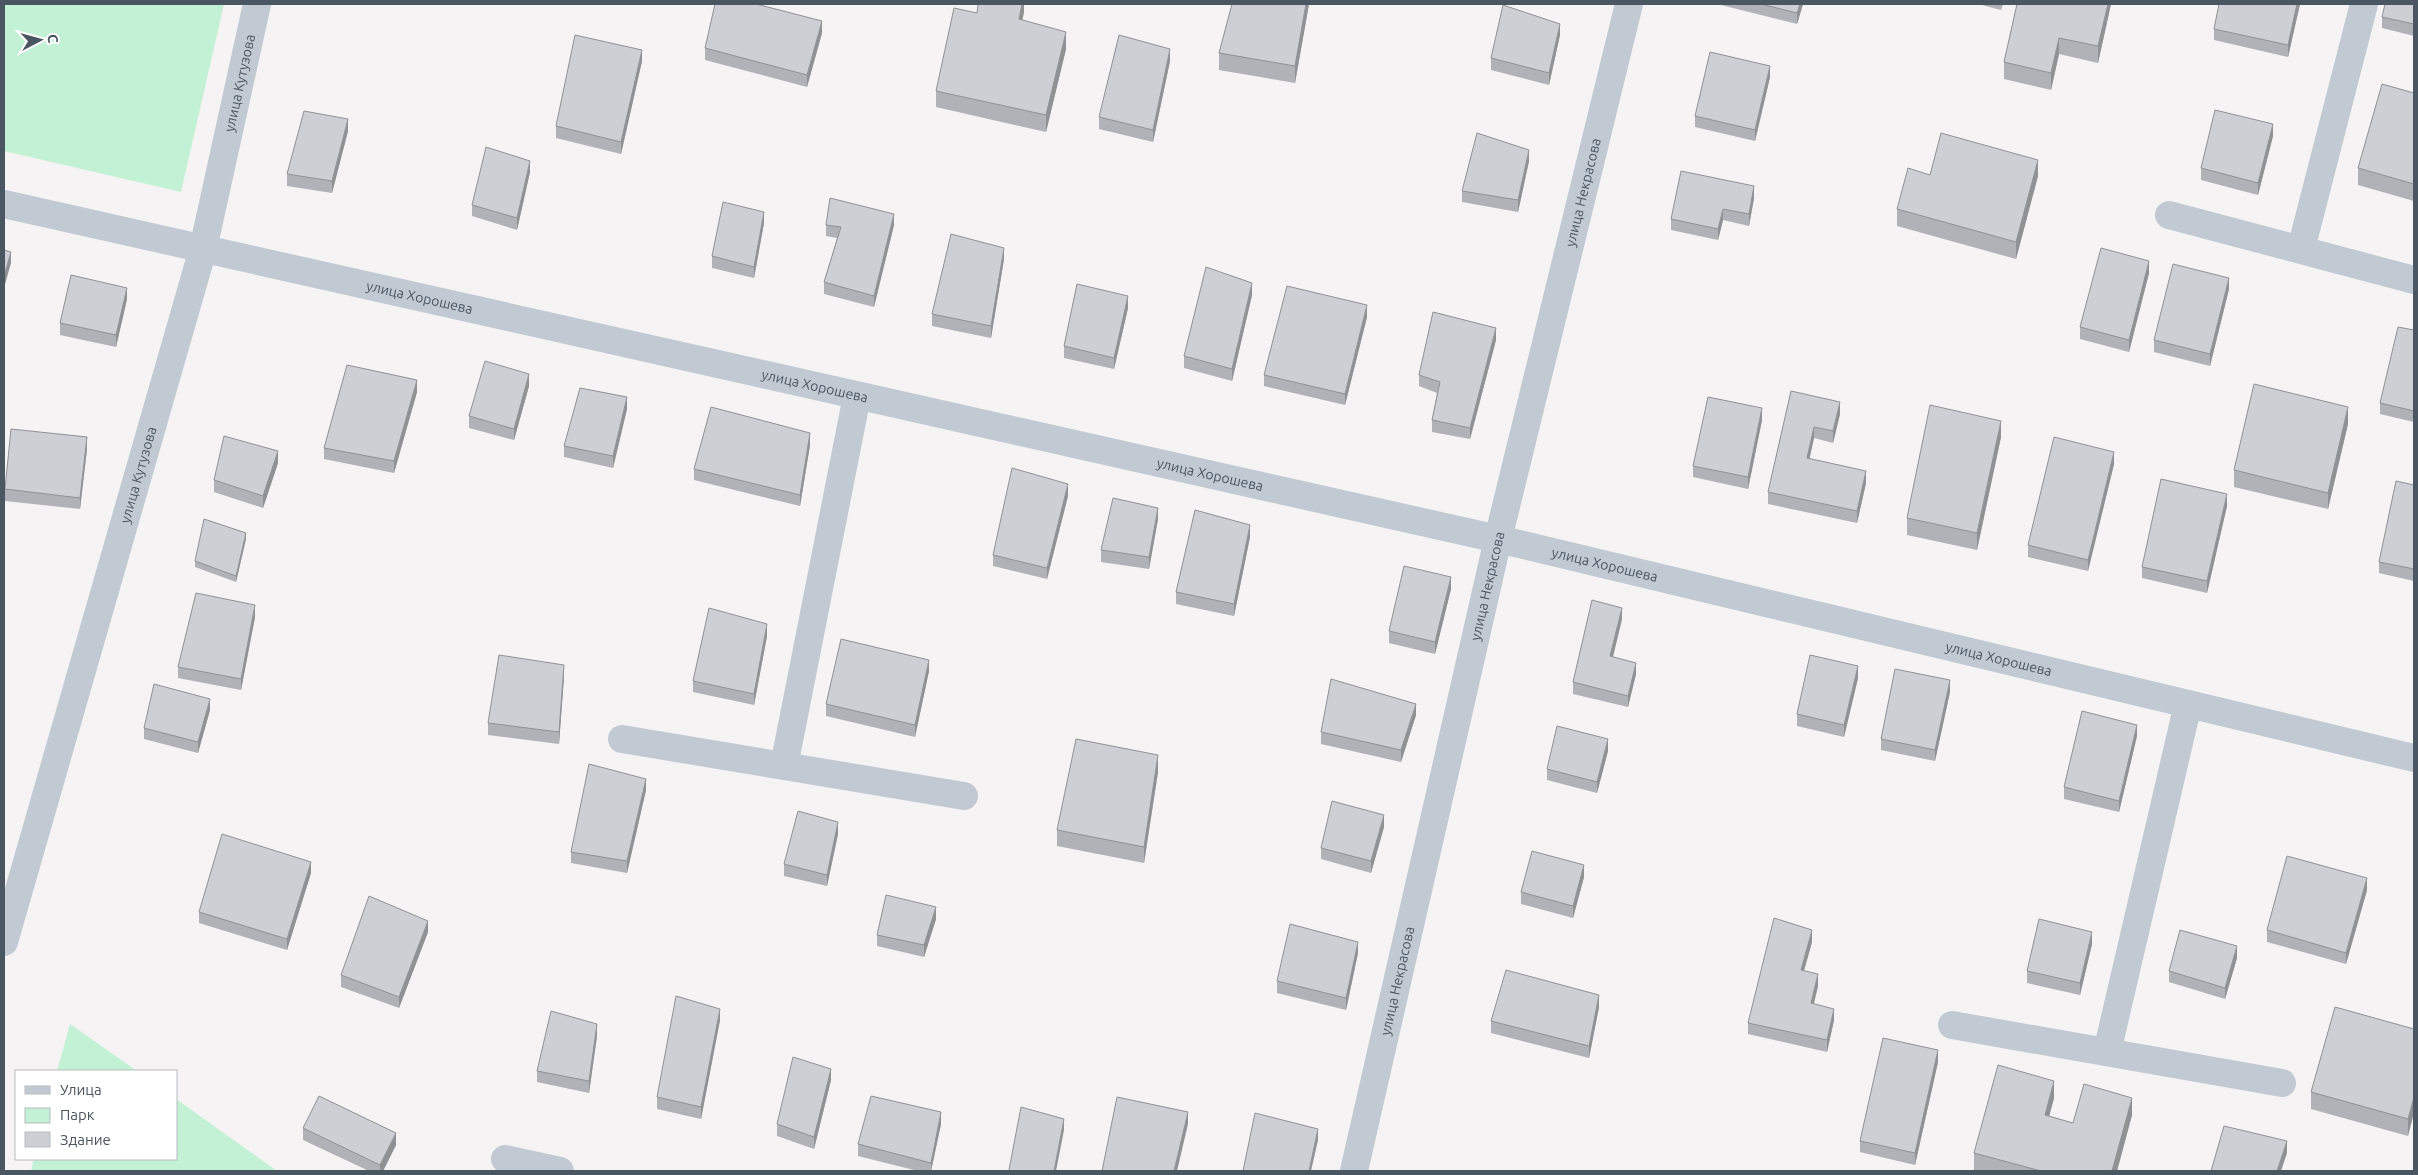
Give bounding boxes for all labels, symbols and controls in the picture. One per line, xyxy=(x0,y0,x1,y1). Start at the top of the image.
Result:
north arrow xyxy=(15,15,65,65)
text: С xyxy=(45,33,61,44)
street label: улица Кутузова xyxy=(221,33,258,133)
street label: улица Некрасова xyxy=(1562,136,1604,248)
street label: улица Хорошева xyxy=(365,278,474,317)
street label: улица Хорошева xyxy=(760,366,870,406)
street label: улица Кутузова xyxy=(117,425,160,525)
street label: улица Хорошева xyxy=(1155,455,1265,494)
street label: улица Некрасова xyxy=(1467,530,1508,642)
street label: улица Хорошева xyxy=(1550,544,1660,585)
street label: улица Хорошева xyxy=(1944,638,2054,679)
street label: улица Некрасова xyxy=(1377,925,1417,1037)
legend xyxy=(15,1070,178,1160)
text: Улица xyxy=(60,1081,102,1098)
text: Парк xyxy=(60,1106,95,1123)
text: Здание xyxy=(60,1131,111,1148)

